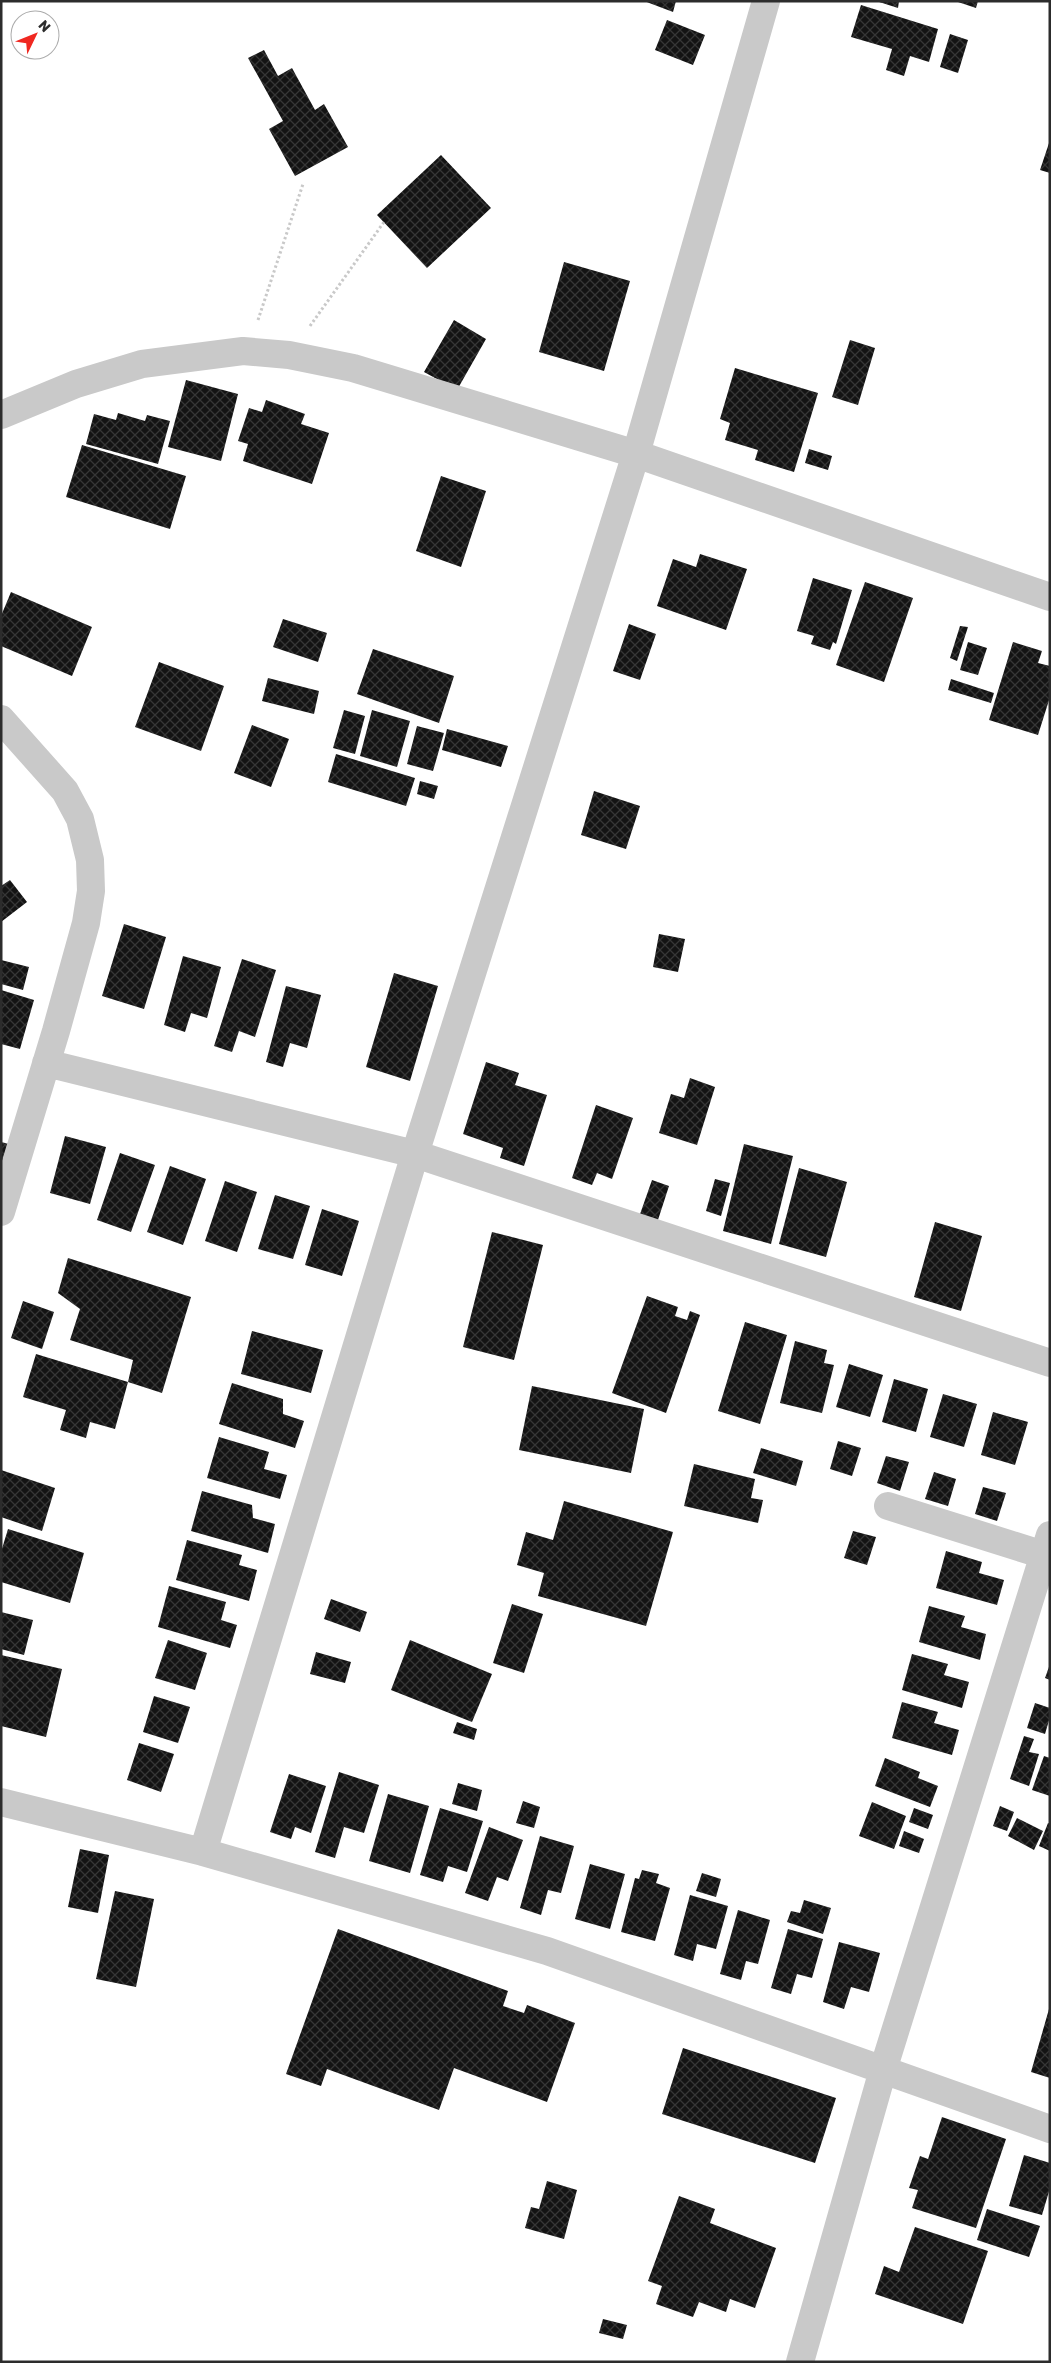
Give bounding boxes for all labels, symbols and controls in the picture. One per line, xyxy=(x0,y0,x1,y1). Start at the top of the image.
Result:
north arrow xyxy=(10,10,60,60)
text: N xyxy=(34,17,54,36)

